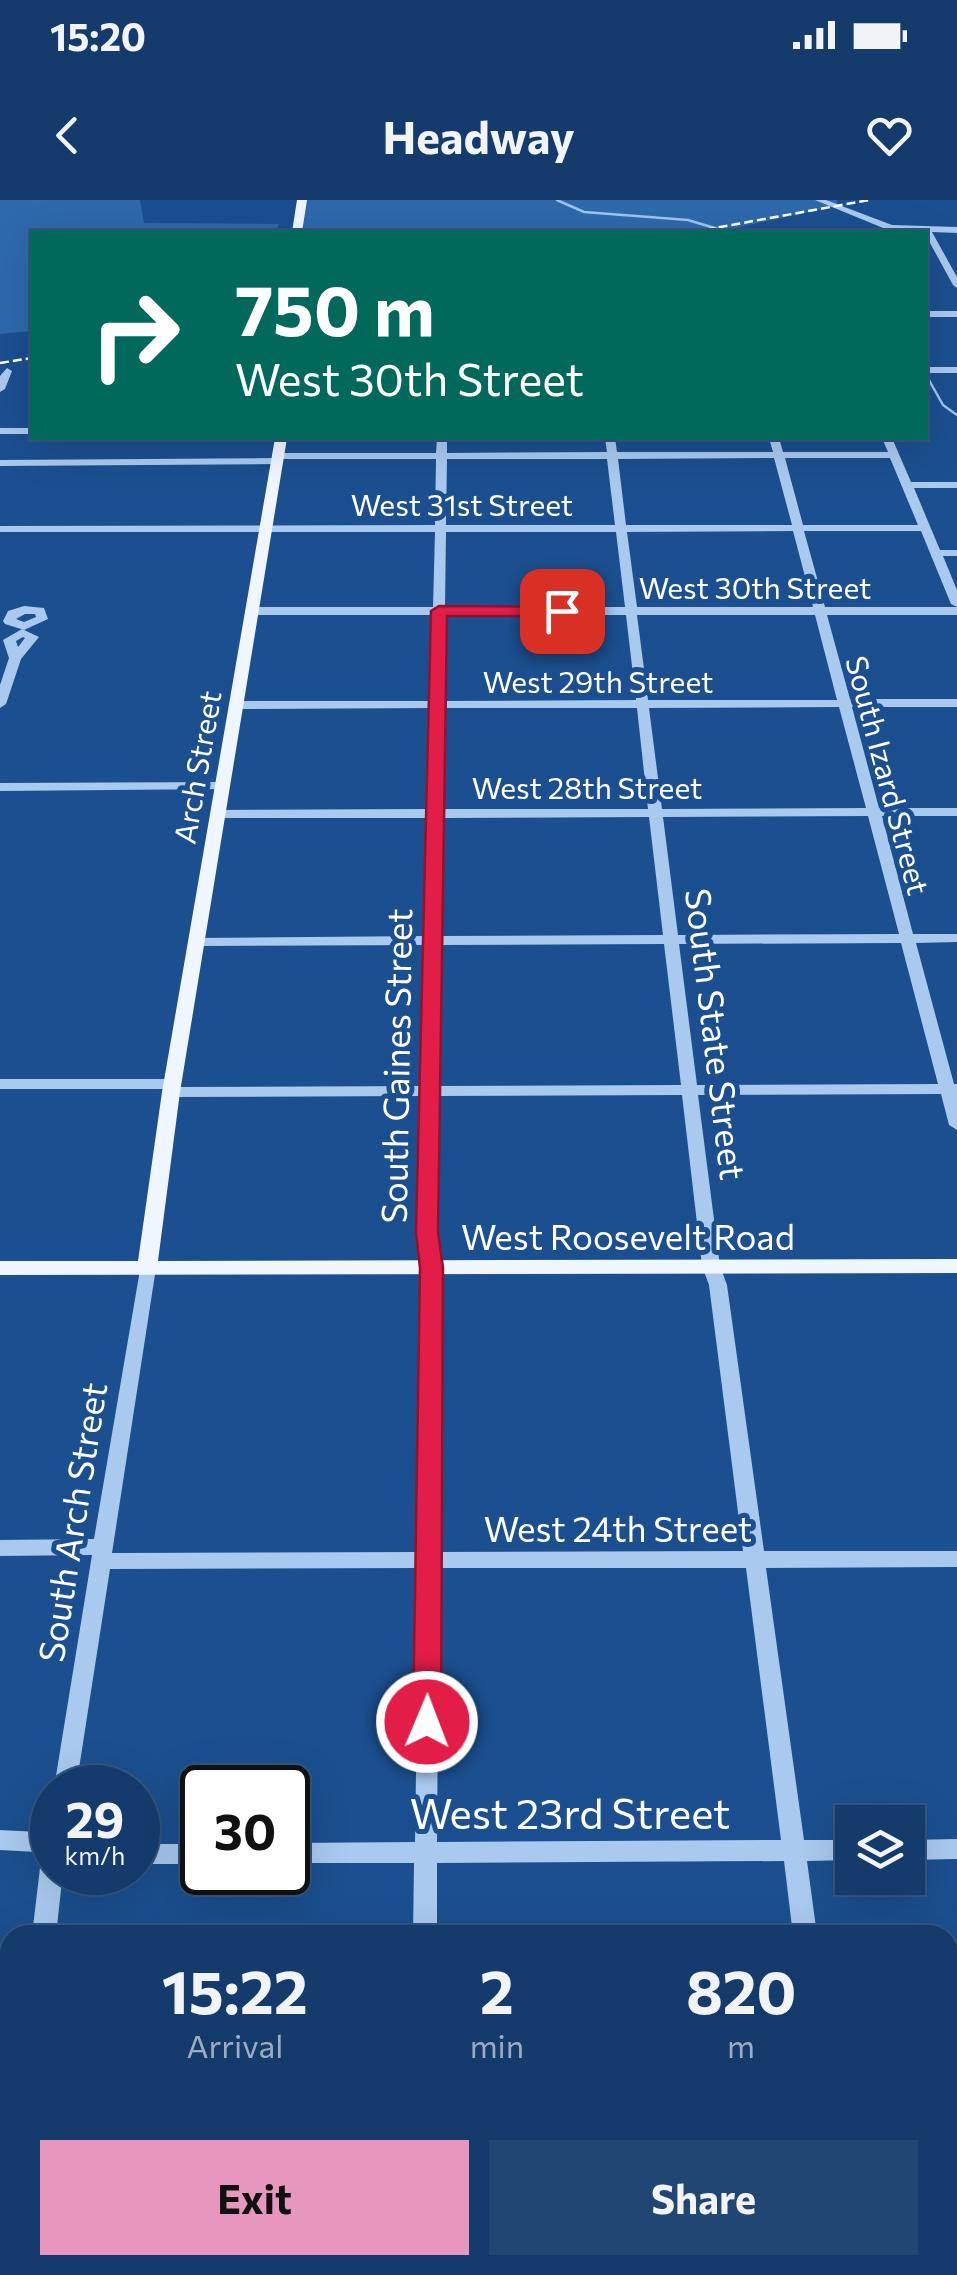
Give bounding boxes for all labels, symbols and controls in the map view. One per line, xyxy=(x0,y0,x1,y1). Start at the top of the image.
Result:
text: 15:20 xyxy=(50,12,146,59)
icon: back xyxy=(40,108,95,163)
text: Headway xyxy=(382,108,575,163)
icon: heart xyxy=(862,108,917,163)
text: 750 m xyxy=(235,265,435,350)
icon: right xyxy=(70,270,200,400)
text: West 30th Street xyxy=(235,350,584,405)
street label: West 31st Street xyxy=(351,485,573,522)
street label: West 30th Street xyxy=(639,568,871,605)
pin xyxy=(520,569,605,654)
icon: arrive xyxy=(535,584,590,639)
street label: South Izard Street xyxy=(839,651,939,899)
street label: West 29th Street xyxy=(483,662,713,699)
street label: Arch Street xyxy=(164,688,228,846)
street label: West 28th Street xyxy=(472,768,702,805)
street label: South State Street xyxy=(678,886,756,1182)
street label: South Gaines Street xyxy=(371,908,419,1224)
street label: West Roosevelt Road xyxy=(461,1214,795,1257)
street label: South Arch Street xyxy=(28,1379,114,1665)
street label: West 24th Street xyxy=(484,1506,752,1549)
position arrow xyxy=(375,1670,479,1774)
speed limit sign: 30 xyxy=(180,1765,310,1895)
street label: West 23rd Street xyxy=(410,1786,730,1838)
text: 29 xyxy=(65,1787,124,1848)
map controls xyxy=(835,1805,925,1895)
button: layers xyxy=(835,1805,925,1895)
text: km/h xyxy=(65,1840,125,1870)
text: 15:22 xyxy=(162,1953,308,2026)
text: 2 xyxy=(480,1953,514,2026)
text: 820 xyxy=(686,1953,796,2026)
text: Arrival xyxy=(186,2025,283,2065)
text: min xyxy=(470,2025,524,2065)
text: m xyxy=(727,2025,755,2065)
button: Exit xyxy=(40,2140,469,2255)
button: Share xyxy=(489,2140,918,2255)

